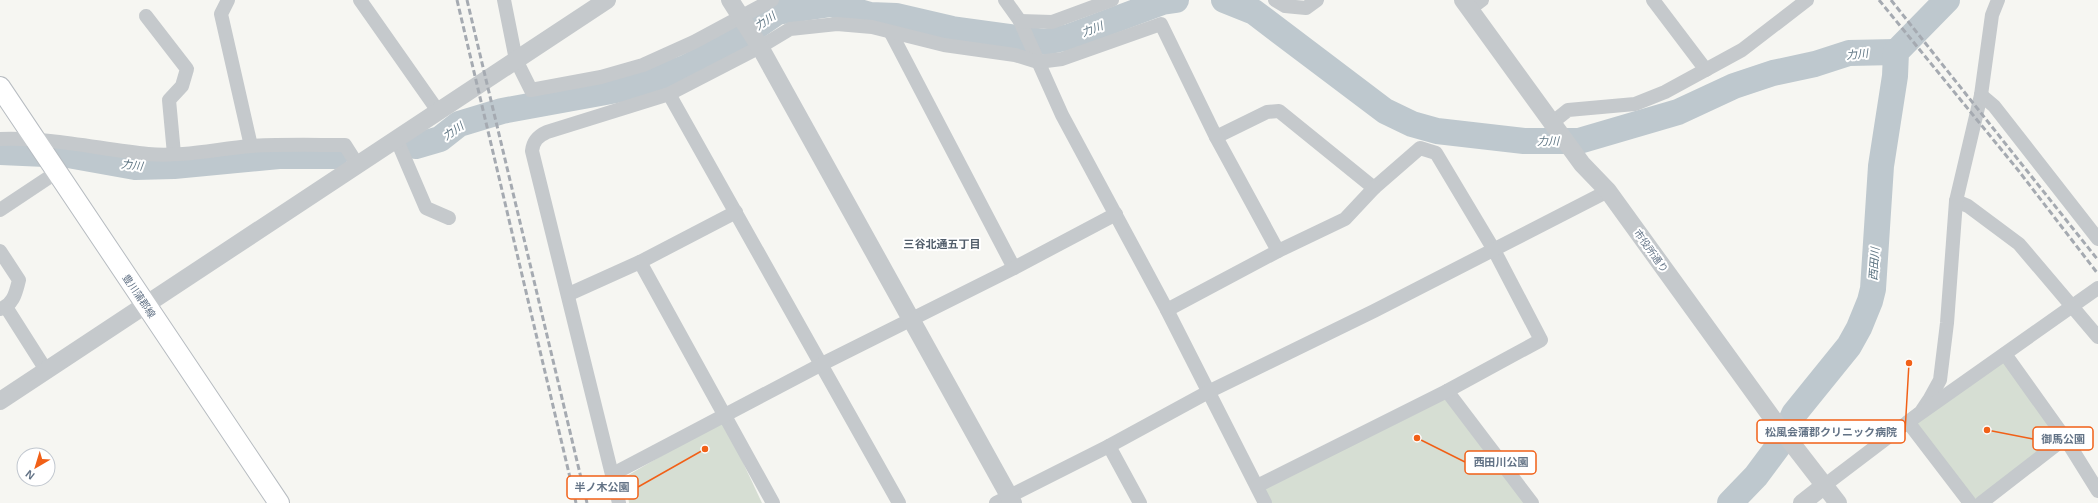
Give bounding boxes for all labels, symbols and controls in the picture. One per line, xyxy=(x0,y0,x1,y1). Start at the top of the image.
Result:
water label: 力川 xyxy=(753,9,778,32)
water label: 力川 xyxy=(1080,19,1105,39)
water label: 力川 xyxy=(1845,47,1870,61)
water label: 力川 xyxy=(441,119,466,142)
water label: 力川 xyxy=(1537,135,1560,147)
water label: 力川 xyxy=(120,158,145,172)
street label: 市役所通り xyxy=(1632,228,1670,274)
district label: 三谷北通五丁目 xyxy=(904,238,981,250)
water label: 西田川 xyxy=(1867,246,1881,281)
street label: 豊川蒲郡線 xyxy=(120,272,158,320)
callout: 松風会蒲郡クリニック病院 xyxy=(1757,420,1905,443)
text: 松風会蒲郡クリニック病院 xyxy=(1765,426,1897,438)
callout: 御馬公園 xyxy=(2033,427,2093,450)
text: 御馬公園 xyxy=(2041,433,2085,445)
north arrow xyxy=(16,447,56,487)
callout: 西田川公園 xyxy=(1465,451,1536,474)
text: 西田川公園 xyxy=(1474,456,1529,468)
text: N xyxy=(23,468,37,482)
callout: 半ノ木公園 xyxy=(567,476,638,499)
text: 半ノ木公園 xyxy=(575,481,630,493)

